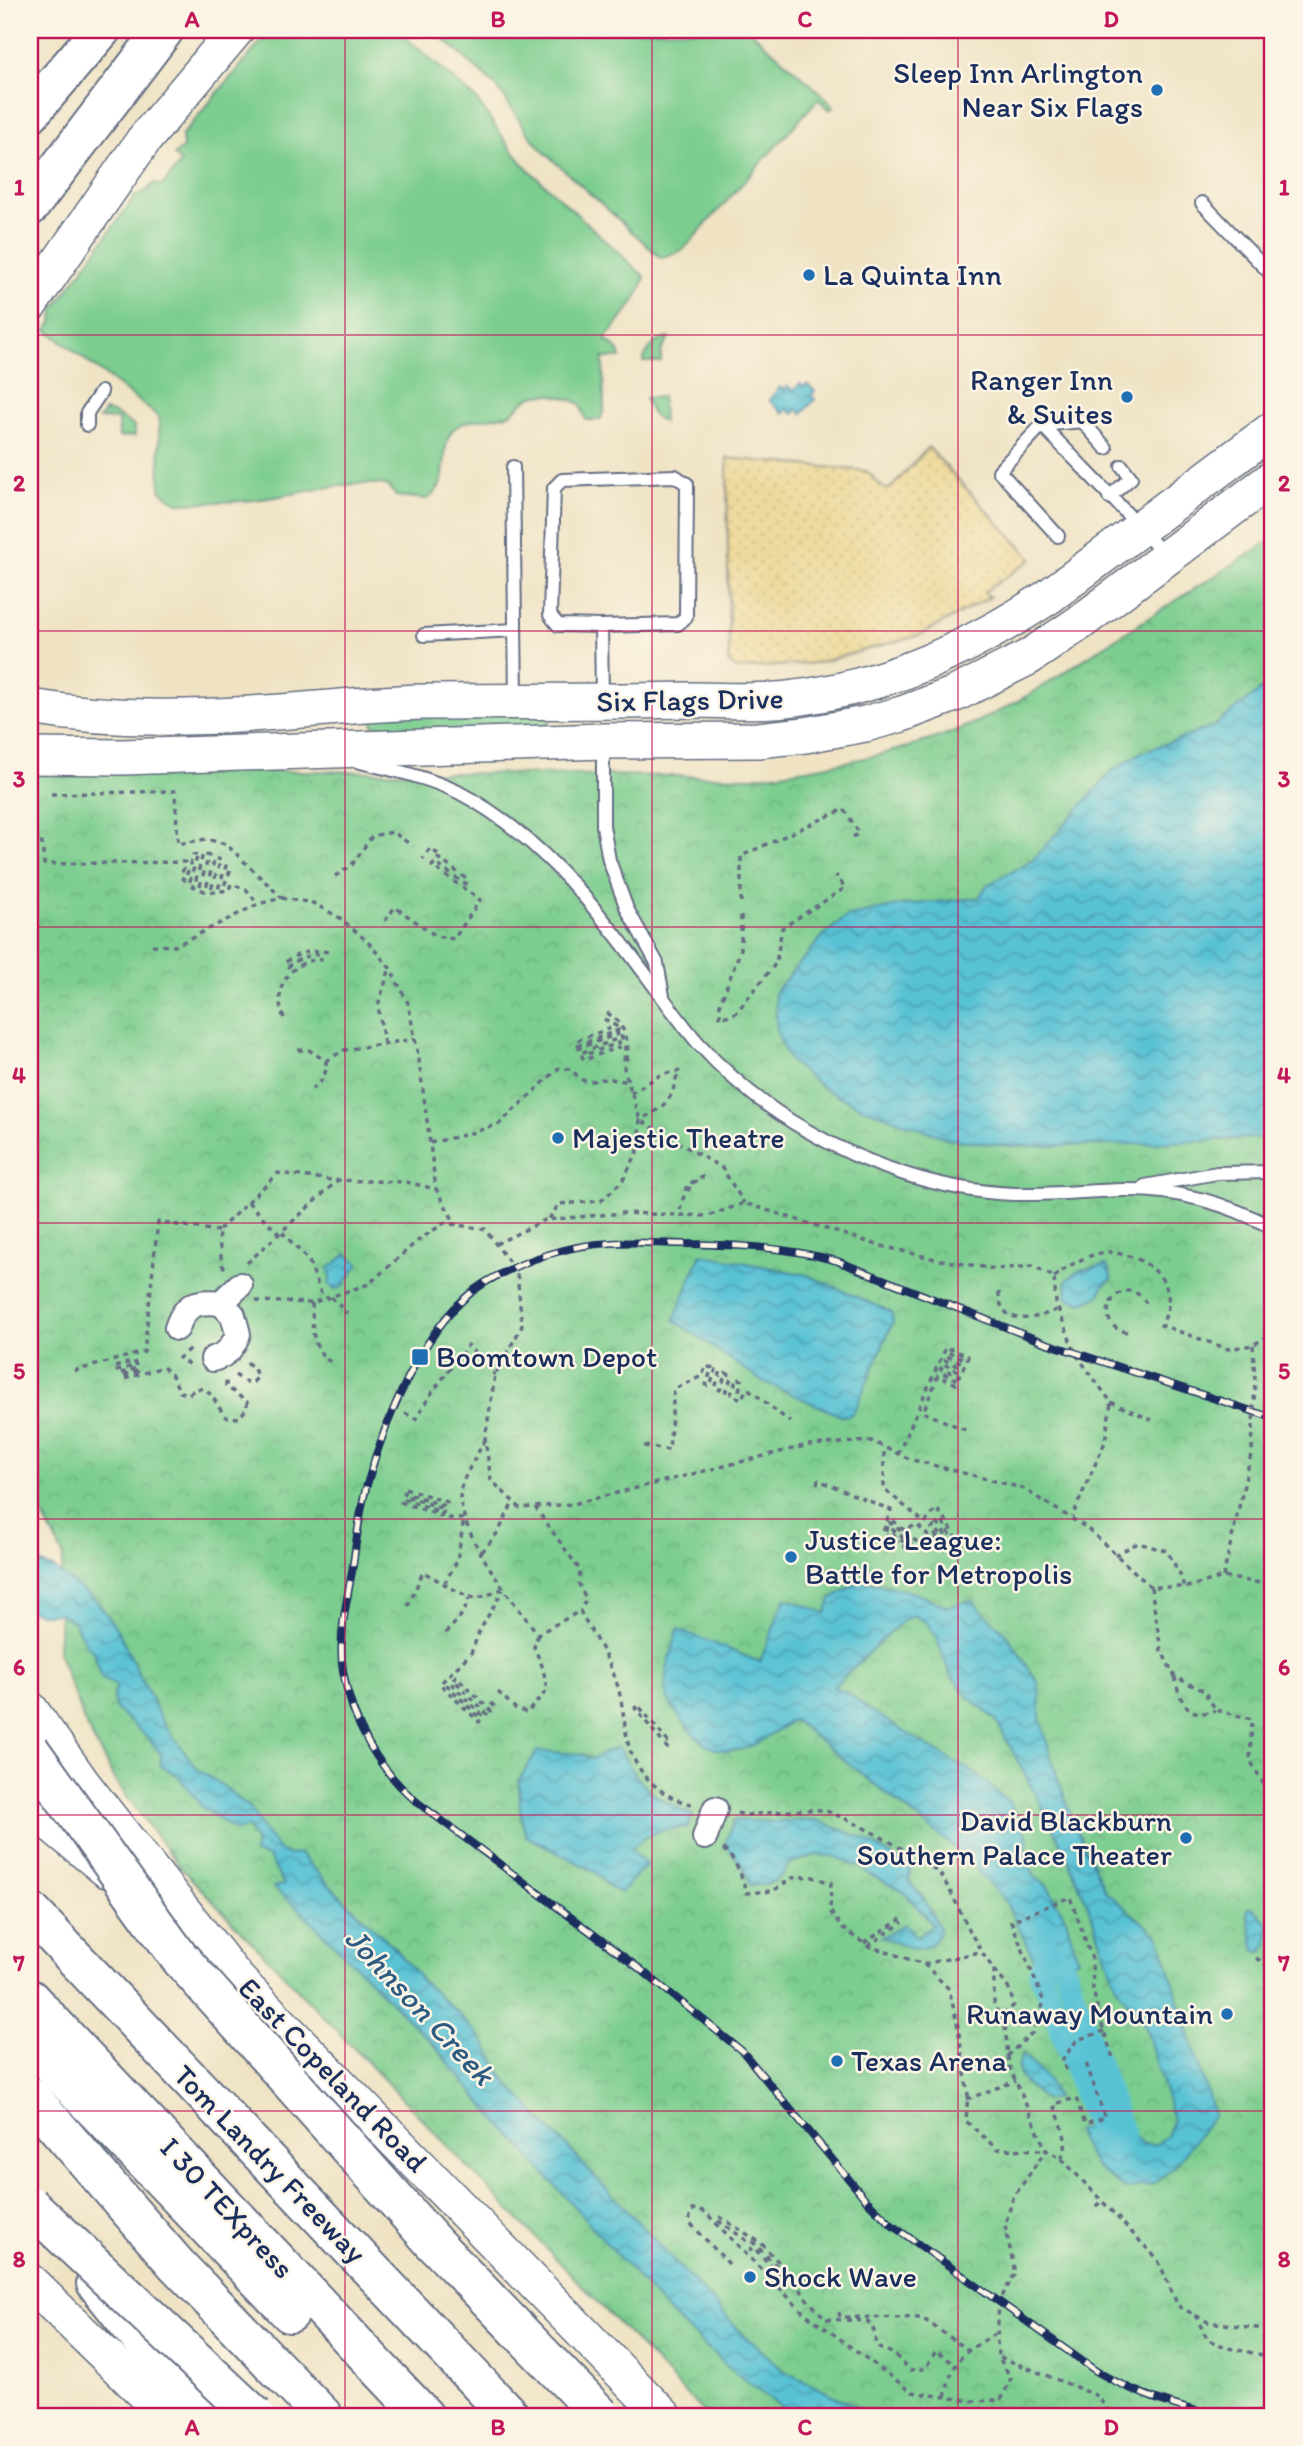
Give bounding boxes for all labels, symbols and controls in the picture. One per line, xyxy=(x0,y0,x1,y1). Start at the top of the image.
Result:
text: A xyxy=(184,5,200,33)
text: B xyxy=(491,5,506,33)
text: C xyxy=(798,5,813,33)
text: D xyxy=(1103,5,1119,33)
place label: Sleep Inn Arlington Near Six Flags xyxy=(893,54,1143,125)
marker: Sleep Inn Arlington Near Six Flags xyxy=(1149,82,1165,98)
text: 1 xyxy=(14,173,25,201)
text: 1 xyxy=(1279,173,1290,201)
place label: La Quinta Inn xyxy=(823,256,1002,293)
marker: La Quinta Inn xyxy=(801,267,817,283)
place label: Ranger Inn & Suites xyxy=(970,361,1113,432)
marker: Ranger Inn & Suites xyxy=(1119,389,1135,405)
text: 2 xyxy=(13,469,26,497)
text: 2 xyxy=(1278,469,1291,497)
street label: Six Flags Drive xyxy=(596,679,784,720)
text: 3 xyxy=(13,765,26,793)
text: 3 xyxy=(1278,765,1291,793)
text: 4 xyxy=(12,1061,26,1089)
text: 4 xyxy=(1277,1061,1291,1089)
place label: Majestic Theatre xyxy=(572,1119,785,1156)
marker: Majestic Theatre xyxy=(550,1130,566,1146)
place label: Boomtown Depot xyxy=(436,1338,657,1375)
marker: Boomtown Depot xyxy=(410,1347,430,1367)
text: 5 xyxy=(13,1357,25,1385)
text: 5 xyxy=(1278,1357,1290,1385)
place label: Justice League: Battle for Metropolis xyxy=(805,1521,1072,1592)
marker: Justice League: Battle for Metropolis xyxy=(783,1549,799,1565)
text: 6 xyxy=(13,1653,25,1681)
text: 6 xyxy=(1278,1653,1290,1681)
place label: David Blackburn Southern Palace Theater xyxy=(857,1802,1172,1873)
marker: David Blackburn Southern Palace Theater xyxy=(1178,1830,1194,1846)
water label: Johnson Creek xyxy=(337,1919,504,2094)
text: 7 xyxy=(12,1949,25,1977)
text: 7 xyxy=(1277,1949,1290,1977)
street label: East Copeland Road xyxy=(231,1969,436,2180)
place label: Runaway Mountain xyxy=(966,1995,1213,2032)
marker: Runaway Mountain xyxy=(1219,2006,1235,2022)
place label: Texas Arena xyxy=(851,2042,1007,2079)
marker: Texas Arena xyxy=(829,2053,845,2069)
street label: Tom Landry Freeway xyxy=(166,2057,375,2271)
street label: I 30 TEXpress xyxy=(153,2129,302,2286)
text: 8 xyxy=(13,2245,26,2273)
text: 8 xyxy=(1278,2245,1291,2273)
place label: Shock Wave xyxy=(764,2258,917,2295)
marker: Shock Wave xyxy=(742,2269,758,2285)
text: A xyxy=(184,2413,200,2441)
text: B xyxy=(491,2413,506,2441)
text: C xyxy=(798,2413,813,2441)
text: D xyxy=(1103,2413,1119,2441)

